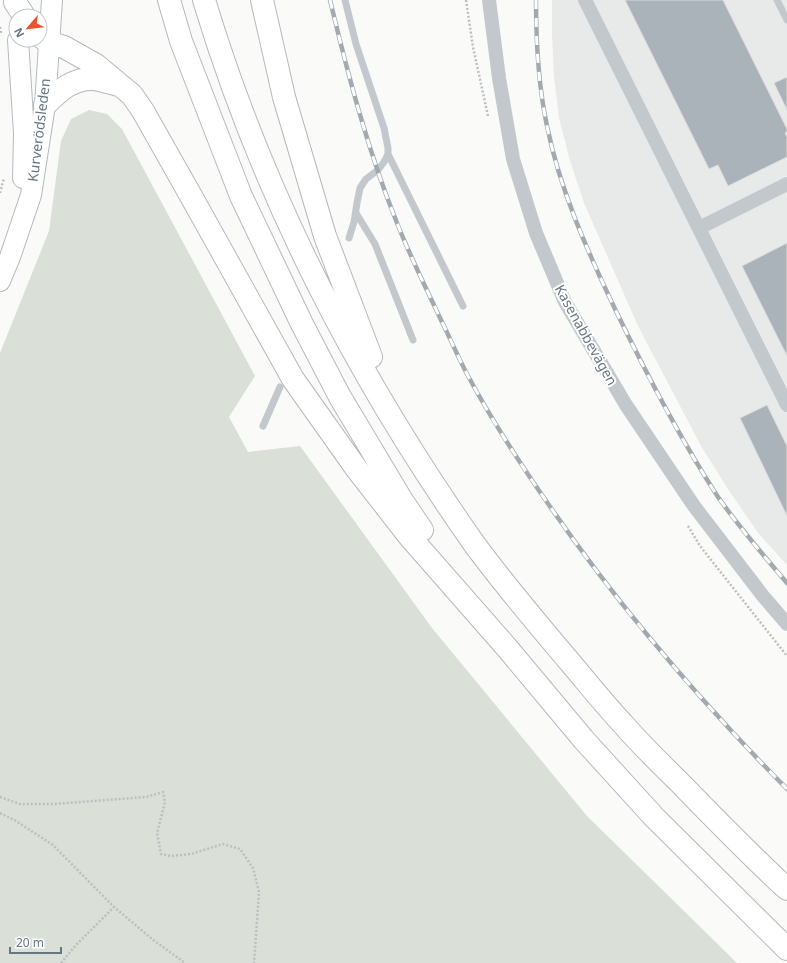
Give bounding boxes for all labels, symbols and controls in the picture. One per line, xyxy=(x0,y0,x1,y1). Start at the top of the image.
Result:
north arrow xyxy=(8,8,48,48)
text: N xyxy=(10,25,27,40)
street label: Kurverödsleden xyxy=(23,77,54,183)
street label: Kasenabbevägen xyxy=(551,281,622,389)
scale bar xyxy=(10,929,61,955)
text: 20 m xyxy=(16,934,44,951)

